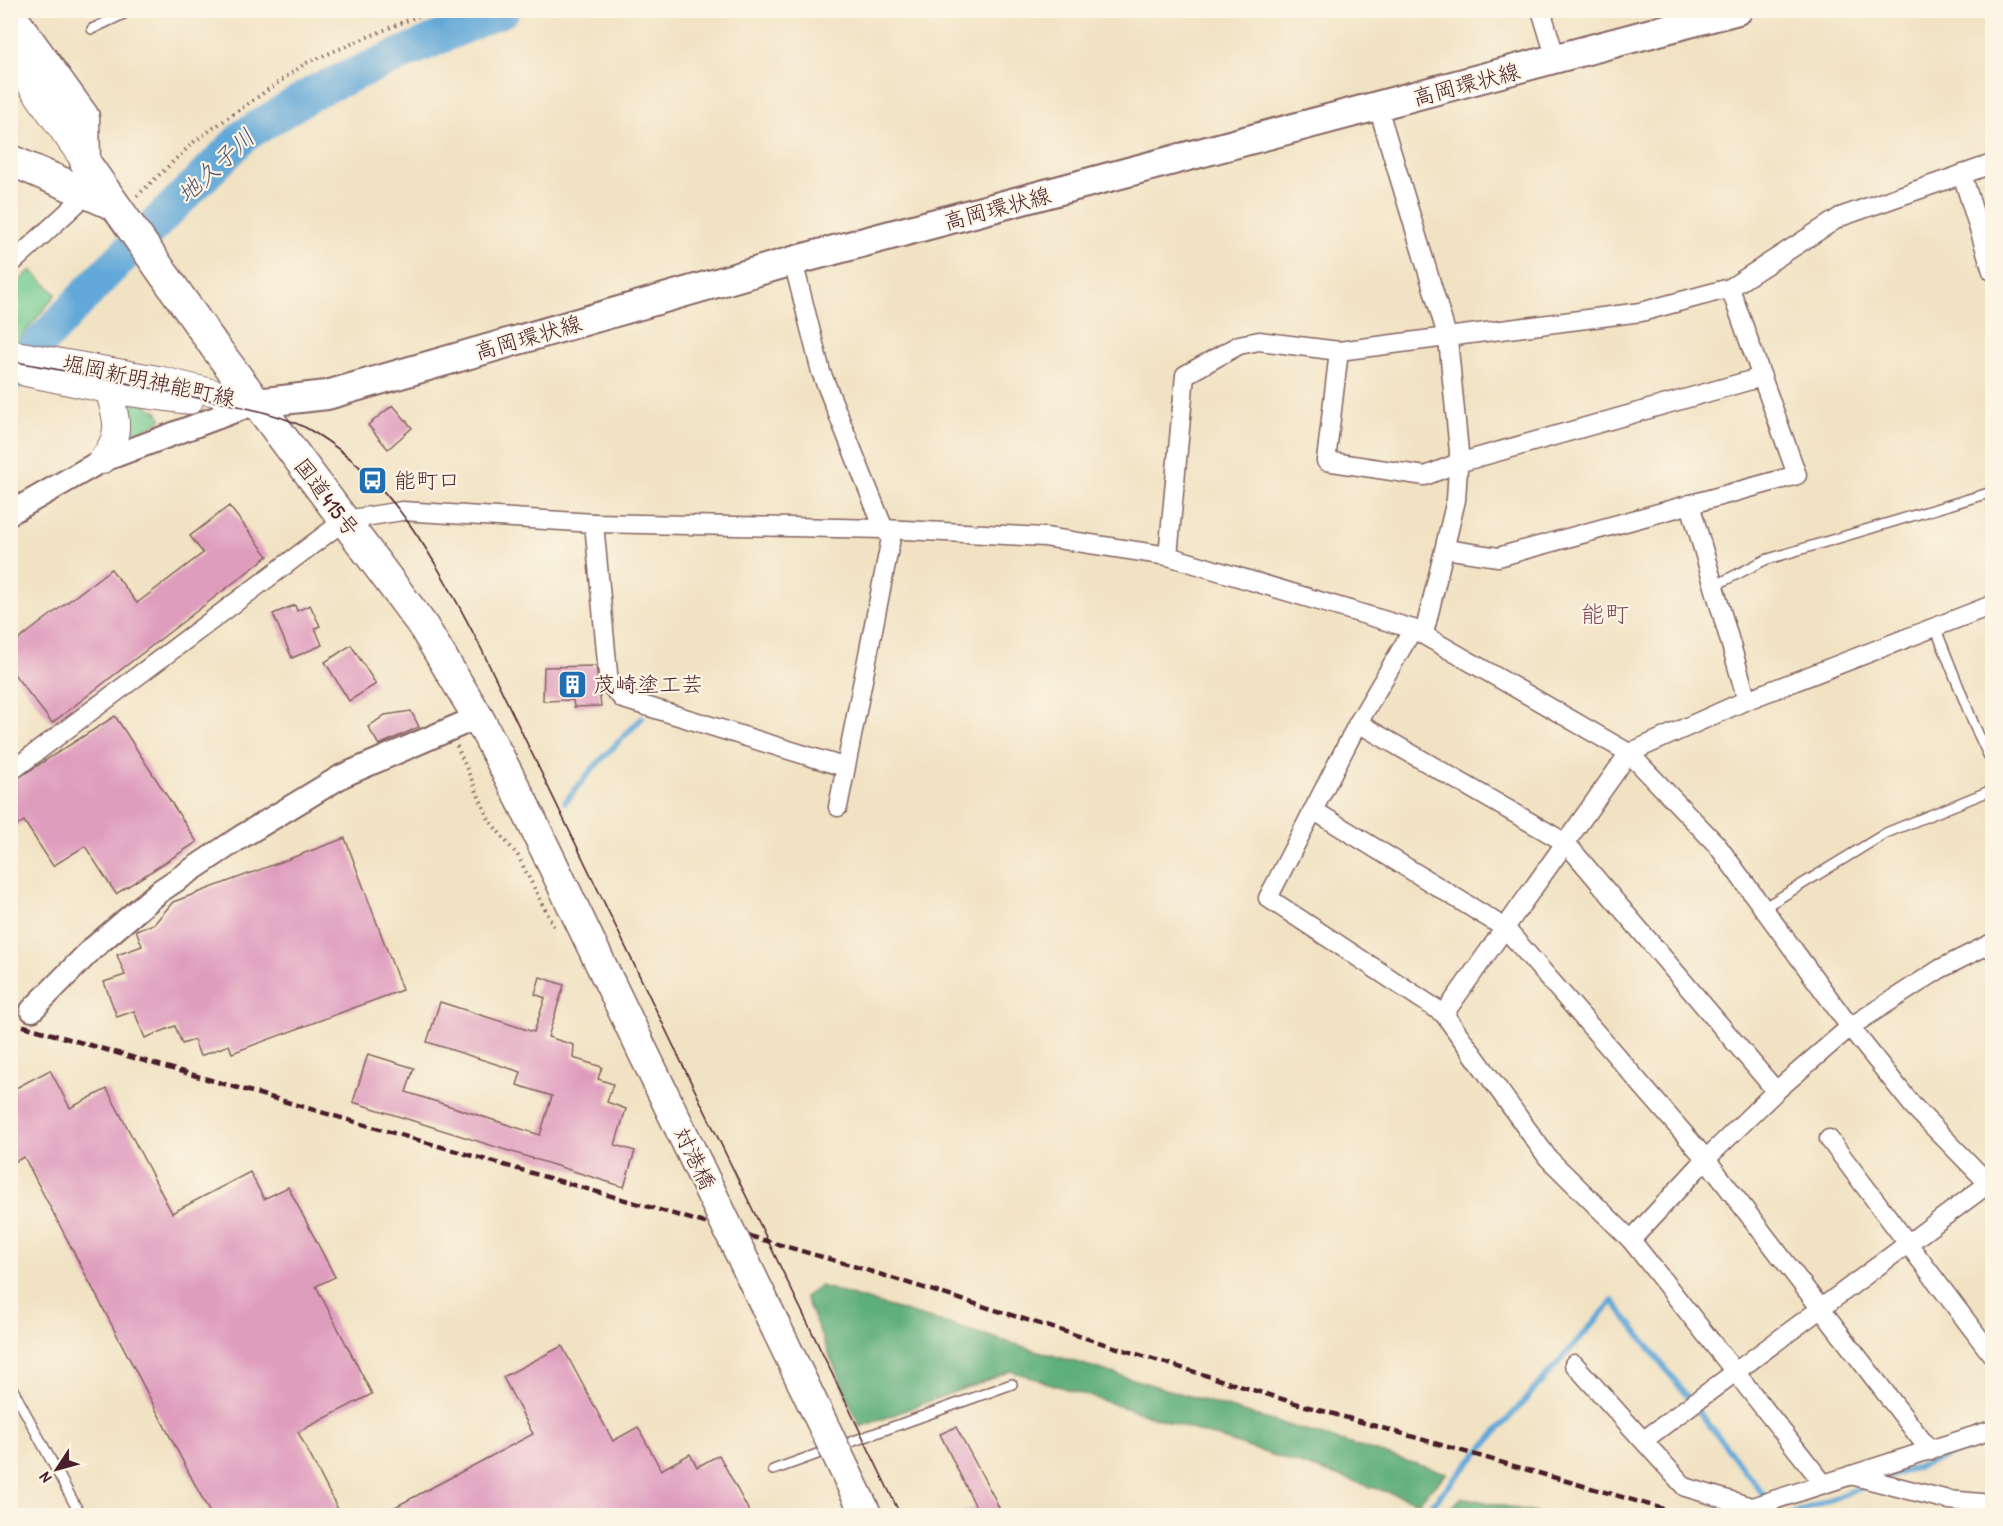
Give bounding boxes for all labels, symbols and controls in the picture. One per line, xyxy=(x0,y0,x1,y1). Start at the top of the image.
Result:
street label: 高岡環状線 xyxy=(1409,55,1523,113)
water label: 地久子川 xyxy=(169,121,261,210)
street label: 高岡環状線 xyxy=(940,179,1054,237)
street label: 高岡環状線 xyxy=(471,307,585,367)
street label: 堀岡新明神能町線 xyxy=(60,347,238,413)
street label: 国道415号 xyxy=(287,451,367,543)
bus stop icon: 能町口 xyxy=(357,464,389,496)
place label: 能町口 xyxy=(394,465,460,495)
district label: 能町 xyxy=(1581,597,1629,629)
building icon: 茂崎塗工芸 xyxy=(556,668,588,700)
place label: 茂崎塗工芸 xyxy=(593,669,703,699)
street label: 対港橋 xyxy=(667,1122,723,1194)
north arrow xyxy=(27,1439,87,1499)
text: N xyxy=(33,1468,56,1488)

